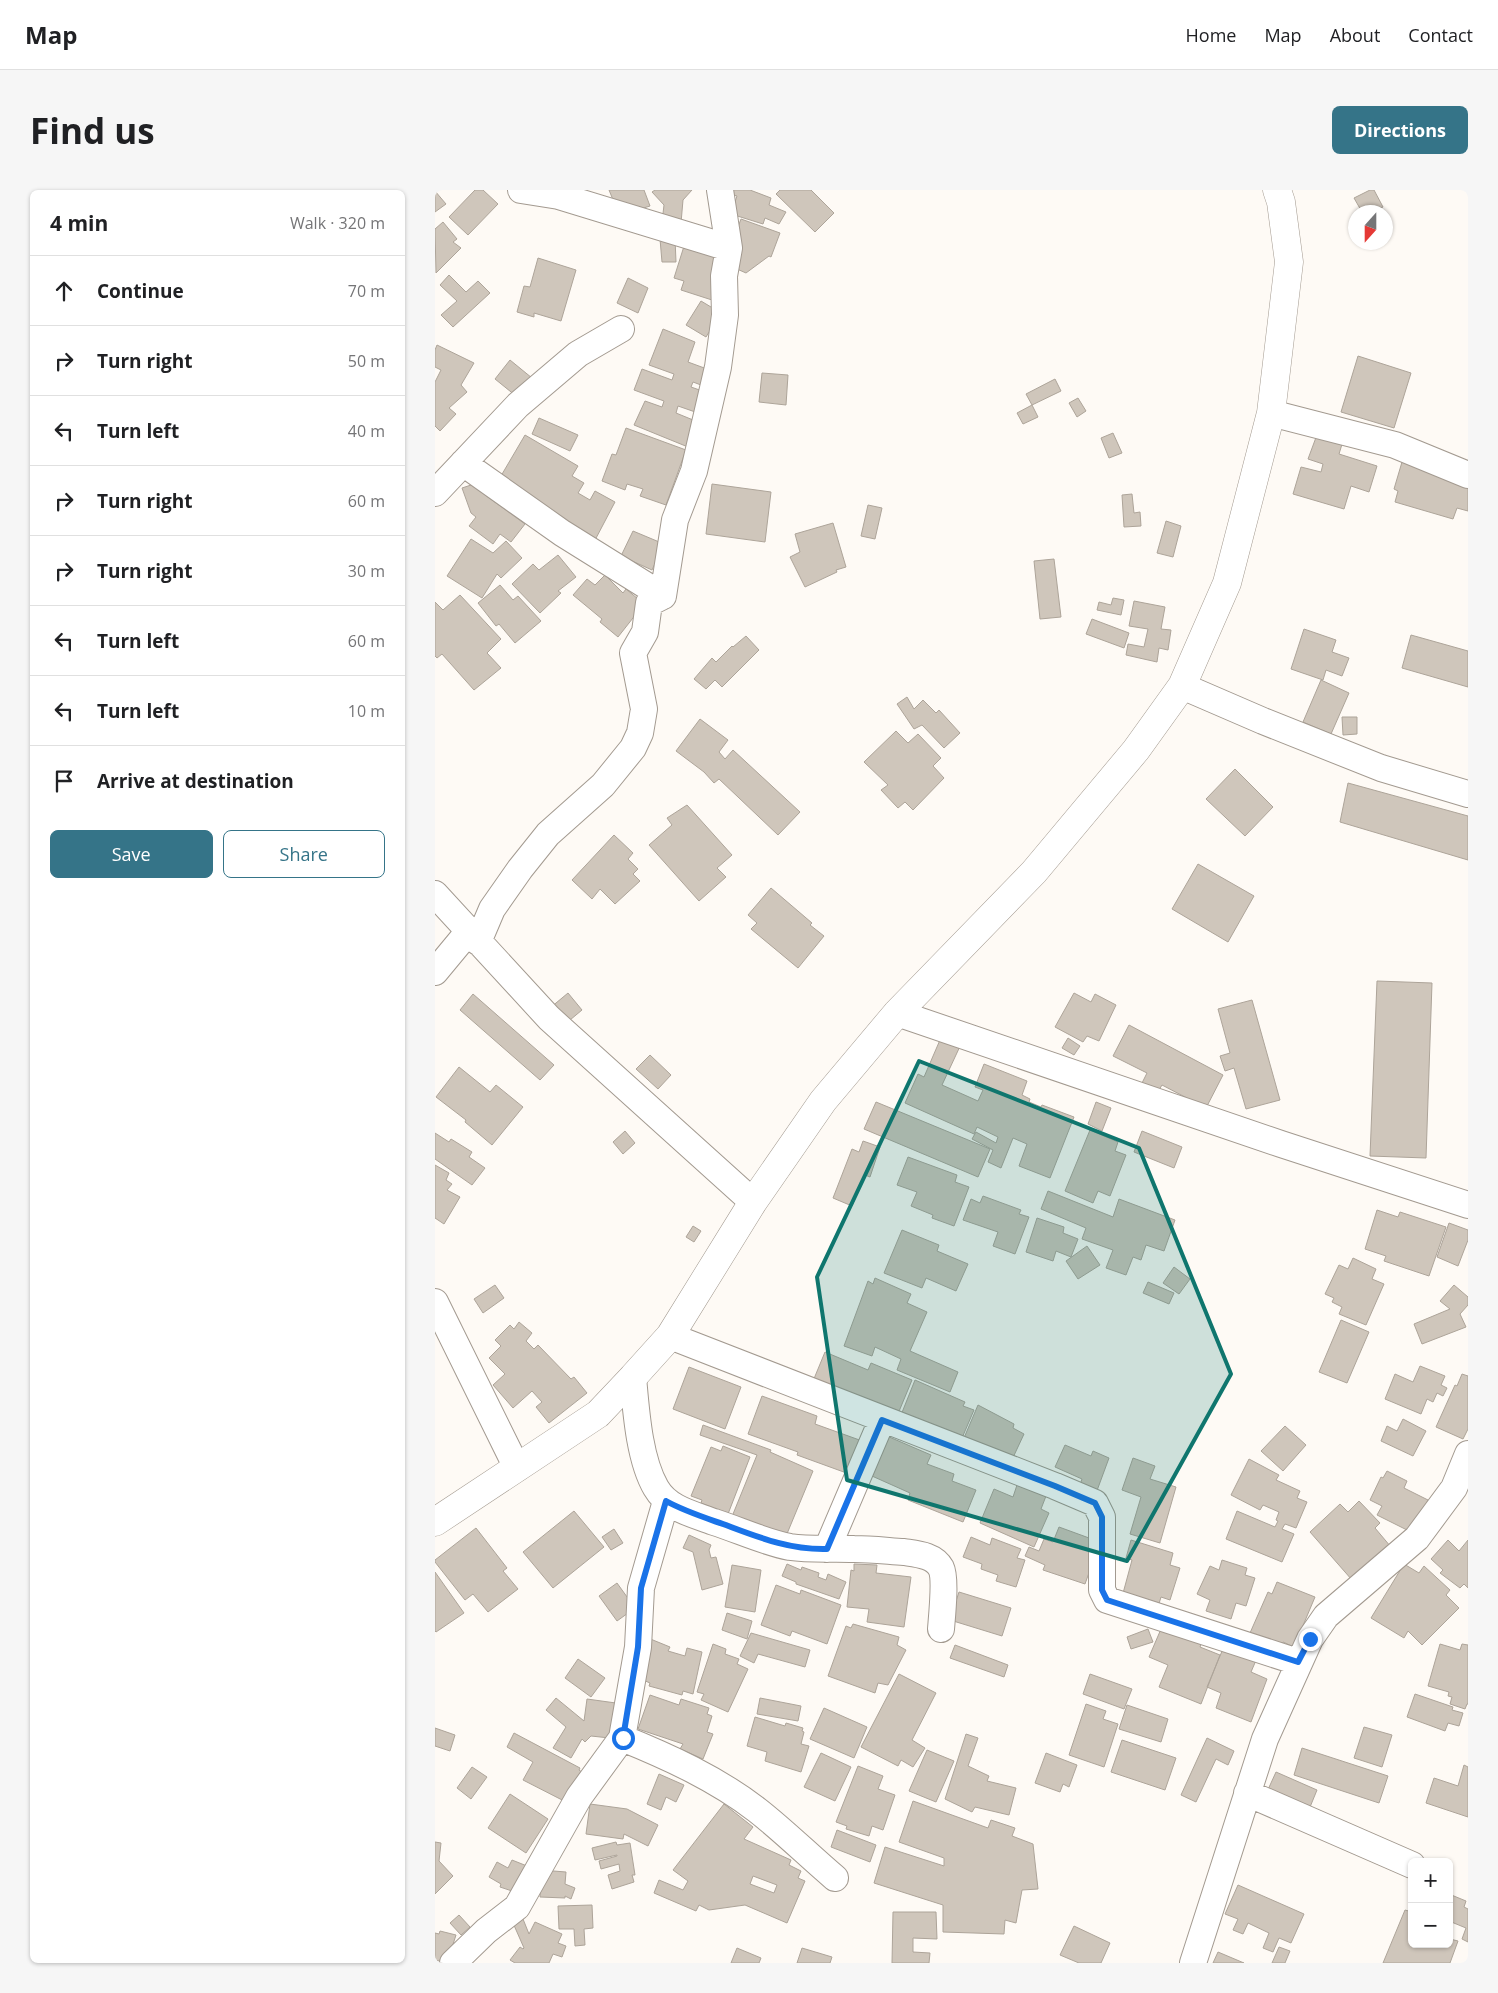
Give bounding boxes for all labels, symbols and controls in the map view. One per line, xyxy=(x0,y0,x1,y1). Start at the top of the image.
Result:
text: Map xyxy=(25,18,77,51)
text: Home xyxy=(1186,23,1236,47)
text: Map xyxy=(1264,23,1302,47)
text: About xyxy=(1330,23,1380,47)
text: Contact xyxy=(1408,23,1473,47)
button: Directions xyxy=(1332,106,1468,154)
text: Find us xyxy=(30,107,155,154)
north arrow xyxy=(1348,205,1393,250)
text: 4 min xyxy=(50,209,108,237)
text: Walk · 320 m xyxy=(290,212,385,234)
icon: ahead xyxy=(50,277,78,305)
text: Continue xyxy=(97,278,184,304)
text: 70 m xyxy=(348,280,385,302)
icon: right xyxy=(50,347,78,375)
text: Turn right xyxy=(97,348,192,374)
text: 50 m xyxy=(348,350,385,372)
icon: left xyxy=(50,417,78,445)
text: Turn left xyxy=(97,418,179,444)
text: 40 m xyxy=(348,420,385,442)
icon: right xyxy=(50,487,78,515)
text: Turn right xyxy=(97,488,192,514)
text: 60 m xyxy=(348,490,385,512)
icon: right xyxy=(50,557,78,585)
text: Turn right xyxy=(97,558,192,584)
text: 30 m xyxy=(348,560,385,582)
icon: left xyxy=(50,627,78,655)
text: Turn left xyxy=(97,628,179,654)
text: 60 m xyxy=(348,630,385,652)
icon: left xyxy=(50,697,78,725)
text: Turn left xyxy=(97,698,179,724)
text: 10 m xyxy=(348,700,385,722)
icon: arrive xyxy=(50,767,78,795)
text: Arrive at destination xyxy=(97,768,294,794)
button: Save xyxy=(50,830,213,878)
button: Share xyxy=(223,830,385,878)
route end xyxy=(1299,1628,1322,1651)
route start xyxy=(612,1727,635,1750)
map controls xyxy=(1408,1858,1453,1948)
button: + xyxy=(1408,1858,1453,1903)
button: − xyxy=(1408,1903,1453,1948)

